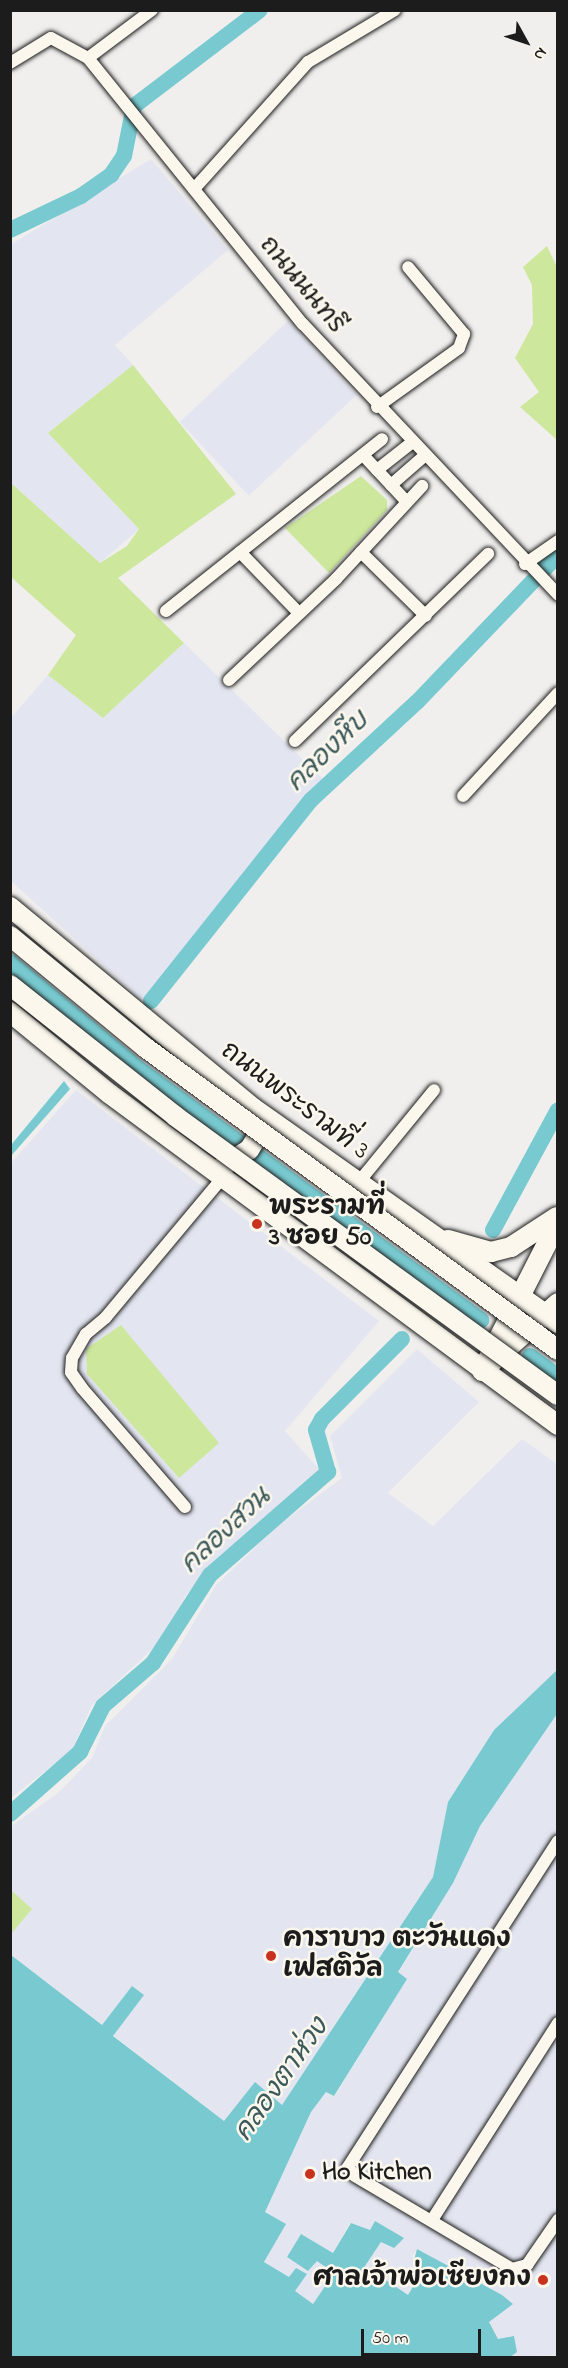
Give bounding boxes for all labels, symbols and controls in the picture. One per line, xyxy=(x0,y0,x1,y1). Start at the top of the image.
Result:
north arrow xyxy=(496,12,556,72)
text: N xyxy=(527,42,552,65)
street label: ถนนนนทรี xyxy=(251,231,351,341)
water label: คลองหีบ xyxy=(280,705,376,799)
street label: ถนนพระรามที่ 3 xyxy=(214,1036,374,1168)
place label: พระรามที่ 3 ซอย 50 xyxy=(269,1193,385,1254)
marker: พระรามที่ 3 ซอย 50 xyxy=(250,1217,264,1231)
water label: คลองสวน xyxy=(174,1481,278,1581)
place label: คาราบาว ตะวันแดง เฟสติวัล xyxy=(283,1925,511,1986)
marker: คาราบาว ตะวันแดง เฟสติวัล xyxy=(264,1949,278,1963)
water label: คลองตาห่วง xyxy=(228,2013,336,2147)
place label: Ho Kitchen xyxy=(322,2158,432,2190)
marker: Ho Kitchen xyxy=(303,2167,317,2181)
place label: ศาลเจ้าพ่อเซียงกง xyxy=(313,2264,531,2296)
marker: ศาลเจ้าพ่อเซียงกง xyxy=(536,2273,550,2287)
scale bar xyxy=(364,2317,484,2355)
text: 50 m xyxy=(372,2326,409,2352)

